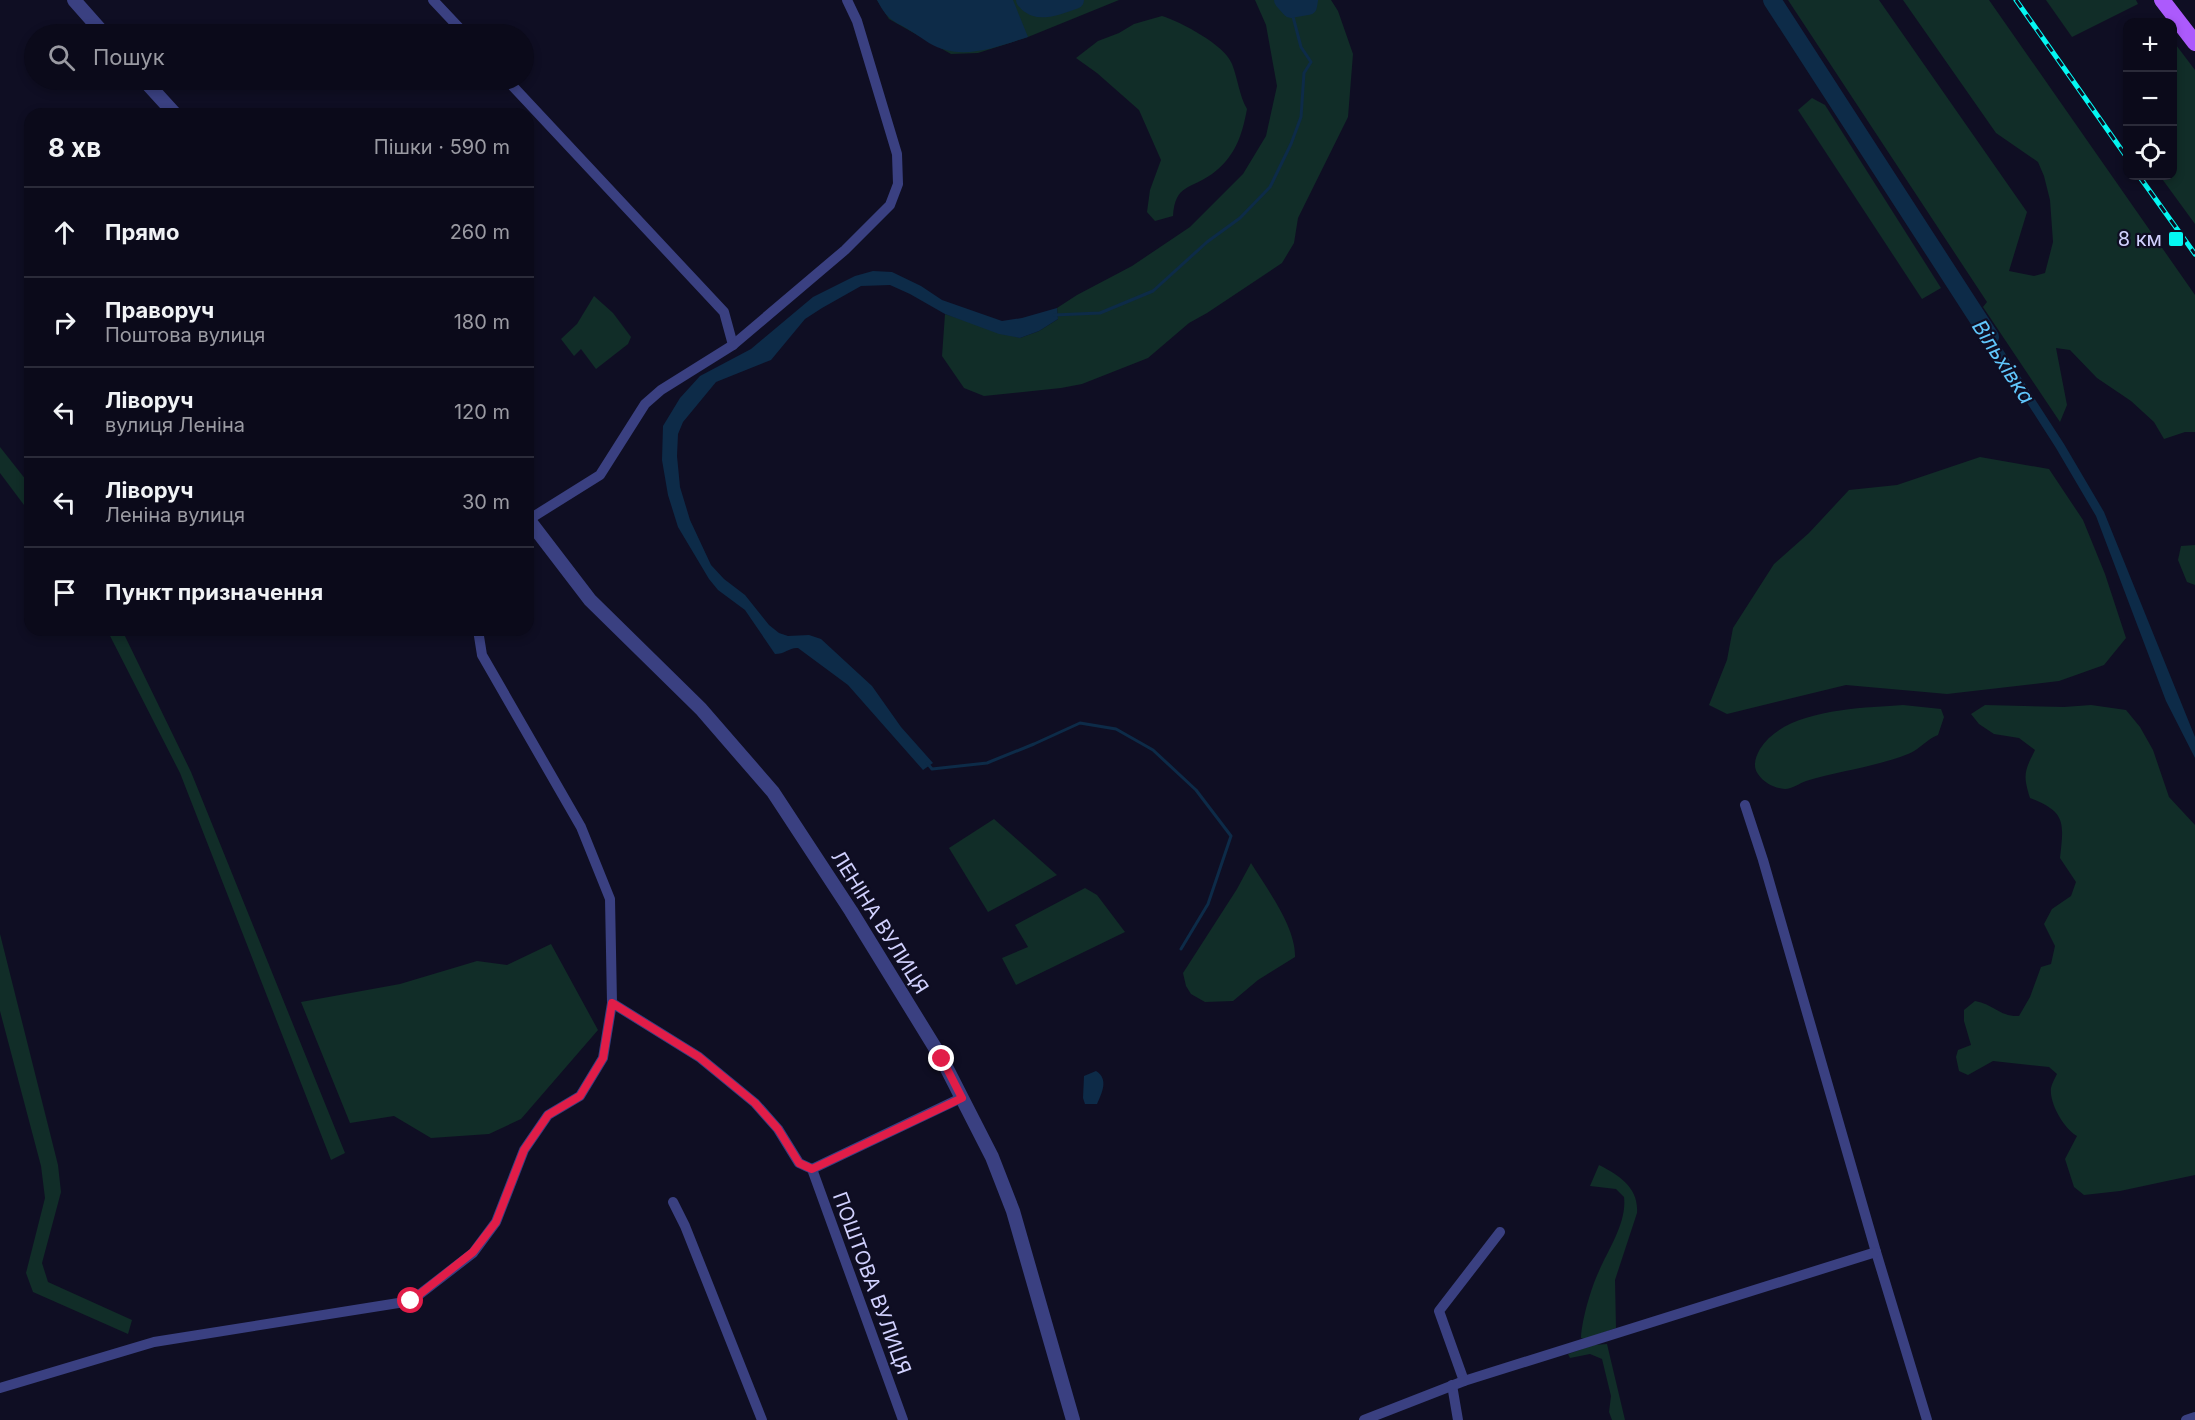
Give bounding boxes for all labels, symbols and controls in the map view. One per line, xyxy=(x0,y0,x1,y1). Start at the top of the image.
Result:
map controls xyxy=(2123,18,2177,180)
button: + xyxy=(2123,18,2177,72)
search box xyxy=(24,24,534,90)
icon: search xyxy=(45,41,78,74)
text: Пошук xyxy=(93,44,165,70)
button: − xyxy=(2123,72,2177,126)
button: locate xyxy=(2123,126,2177,180)
text: 8 хв xyxy=(48,132,101,163)
text: Пішки · 590 m xyxy=(374,135,510,159)
icon: ahead xyxy=(48,216,81,249)
text: Прямо xyxy=(105,219,179,245)
text: 260 m xyxy=(450,220,510,244)
place label: 8 км xyxy=(2118,227,2162,251)
marker: 8 км xyxy=(2167,230,2185,248)
text: Праворуч xyxy=(105,297,214,323)
icon: right xyxy=(48,306,81,339)
text: 180 m xyxy=(454,310,510,334)
water label: Вільхівка xyxy=(1967,315,2040,408)
text: Поштова вулиця xyxy=(105,323,265,347)
text: Ліворуч xyxy=(105,387,193,413)
icon: left xyxy=(48,396,81,429)
text: 120 m xyxy=(454,400,510,424)
text: вулиця Леніна xyxy=(105,413,245,437)
text: Ліворуч xyxy=(105,477,193,503)
icon: left xyxy=(48,486,81,519)
text: 30 m xyxy=(462,490,510,514)
text: Леніна вулиця xyxy=(105,503,245,527)
icon: arrive xyxy=(48,576,81,609)
text: Пункт призначення xyxy=(105,579,323,605)
street label: ЛЕНІНА ВУЛИЦЯ xyxy=(826,846,934,998)
route end xyxy=(928,1045,954,1071)
street label: ПОШТОВА ВУЛИЦЯ xyxy=(828,1188,916,1378)
route start xyxy=(397,1287,423,1313)

